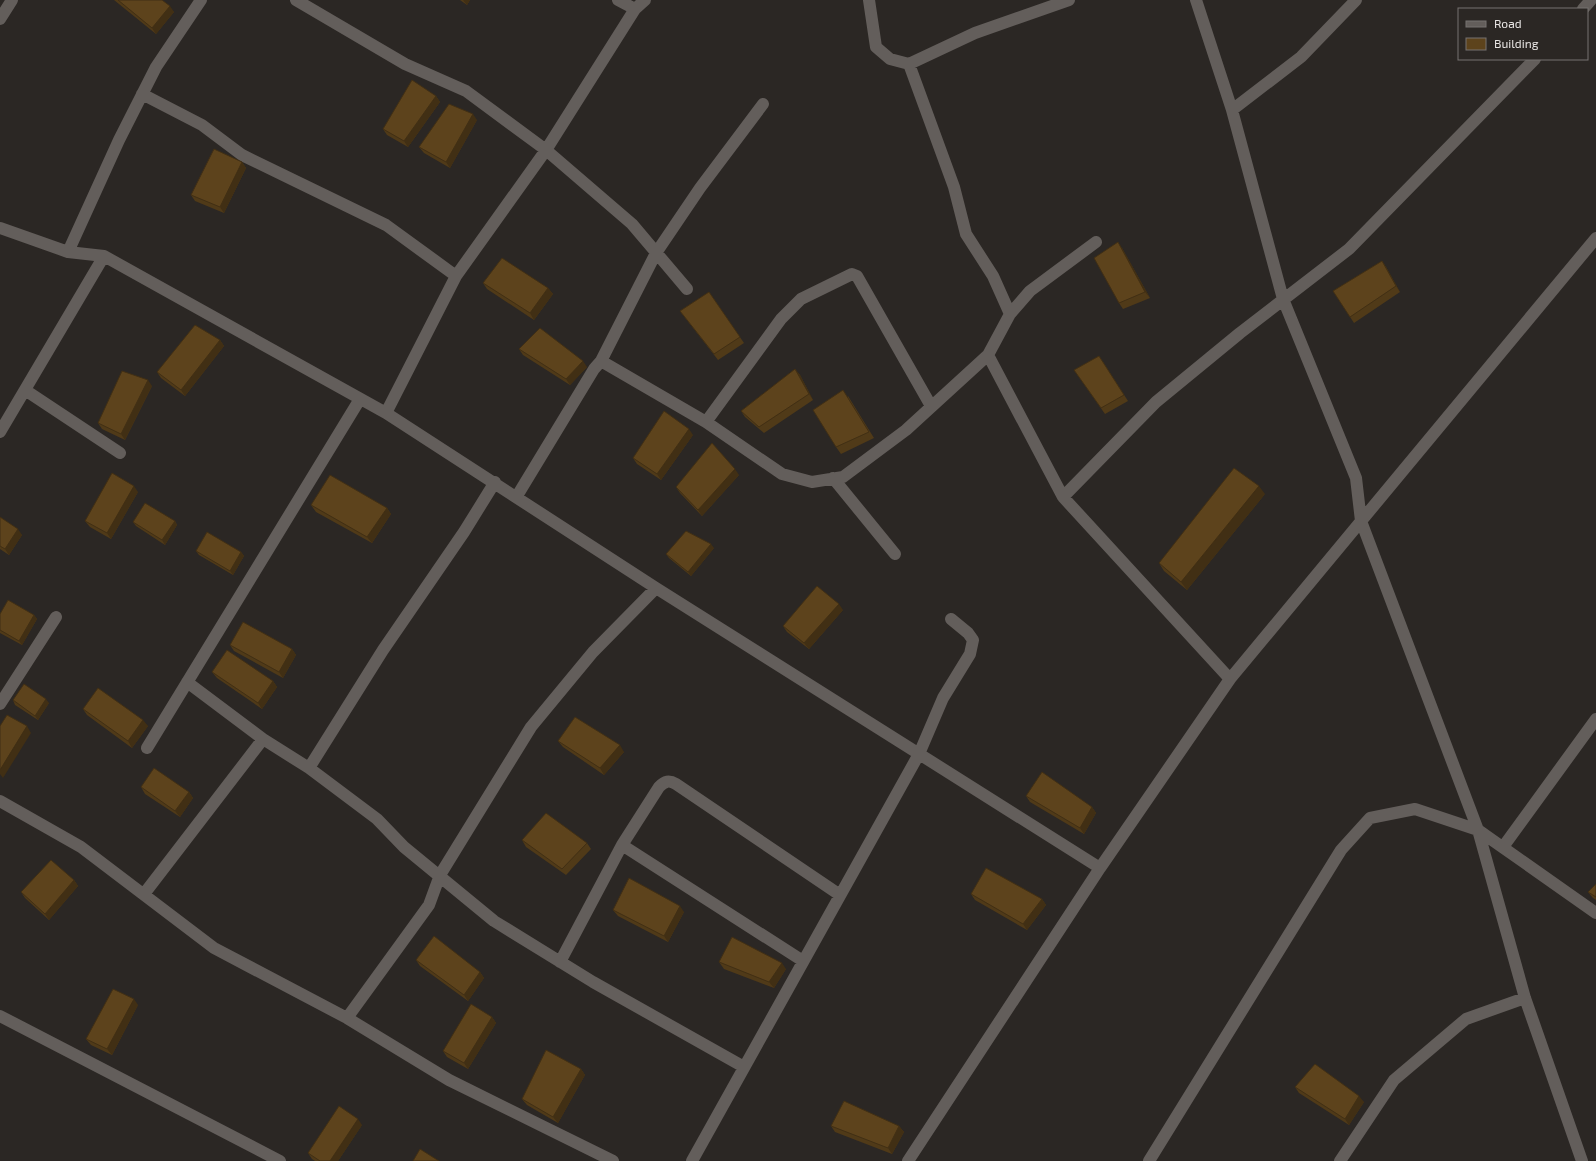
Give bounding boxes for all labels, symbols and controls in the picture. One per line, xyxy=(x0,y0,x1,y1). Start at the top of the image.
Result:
legend xyxy=(1458,8,1588,60)
text: Road xyxy=(1494,16,1522,30)
text: Building xyxy=(1494,36,1539,50)

